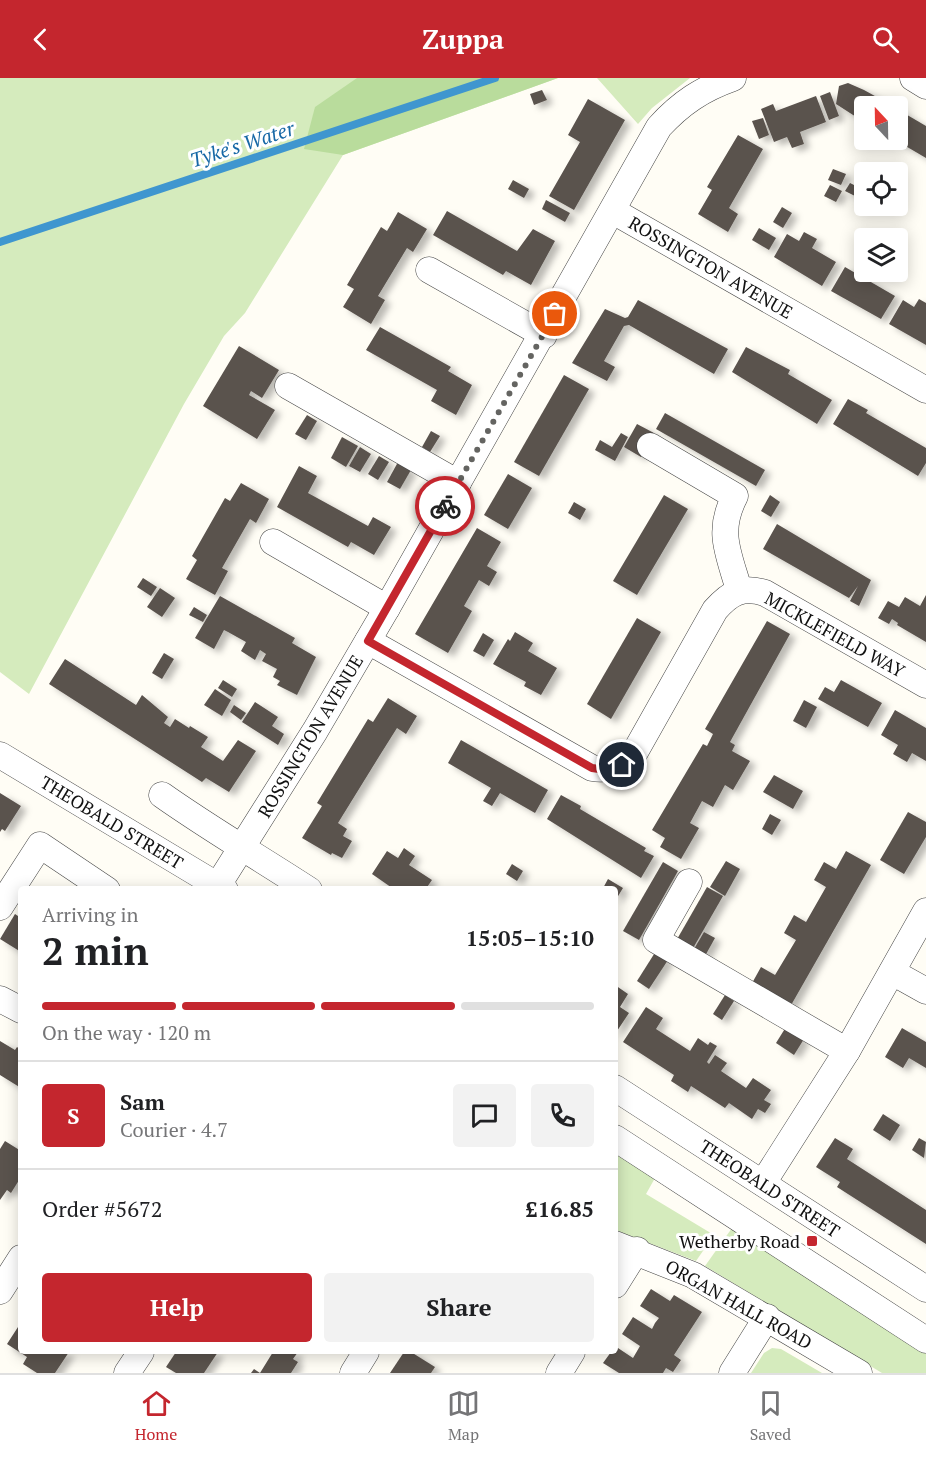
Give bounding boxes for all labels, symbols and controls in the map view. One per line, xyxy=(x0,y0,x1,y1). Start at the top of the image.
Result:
text: Zuppa xyxy=(422,21,504,57)
icon: back xyxy=(24,23,57,56)
icon: search xyxy=(869,23,902,56)
north arrow xyxy=(854,96,908,150)
map controls xyxy=(854,96,908,282)
water label: Tyke's Water xyxy=(186,114,299,174)
button: locate xyxy=(854,162,908,216)
street label: ROSSINGTON AVENUE xyxy=(625,210,797,324)
button: layers xyxy=(854,228,908,282)
pin xyxy=(529,288,580,339)
icon: bag xyxy=(538,297,571,330)
courier xyxy=(415,476,475,536)
icon: bike xyxy=(429,490,462,523)
street label: MICKLEFIELD WAY xyxy=(761,586,910,683)
street label: ROSSINGTON AVENUE xyxy=(252,650,368,822)
pin xyxy=(596,739,647,790)
icon: home xyxy=(605,748,638,781)
street label: THEOBALD STREET xyxy=(36,770,188,874)
text: Arriving in xyxy=(42,901,138,928)
text: 15:05–15:10 xyxy=(466,923,594,952)
text: 2 min xyxy=(42,924,149,976)
text: On the way · 120 m xyxy=(42,1019,211,1046)
button: chat xyxy=(453,1084,516,1147)
button: phone xyxy=(531,1084,594,1147)
text: Sam xyxy=(120,1087,165,1116)
text: S xyxy=(67,1101,80,1130)
text: Courier · 4.7 xyxy=(120,1116,228,1143)
street label: THEOBALD STREET xyxy=(695,1134,845,1242)
text: Order #5672 xyxy=(42,1194,162,1223)
text: £16.85 xyxy=(525,1194,594,1223)
place label: Wetherby Road xyxy=(679,1229,800,1253)
marker: Wetherby Road xyxy=(805,1234,819,1248)
street label: ORGAN HALL ROAD xyxy=(661,1254,817,1354)
button: Help xyxy=(42,1273,312,1342)
button: Share xyxy=(324,1273,594,1342)
tab: Home xyxy=(135,1387,177,1445)
tab: Map xyxy=(447,1387,480,1445)
tab: Saved xyxy=(750,1387,791,1445)

